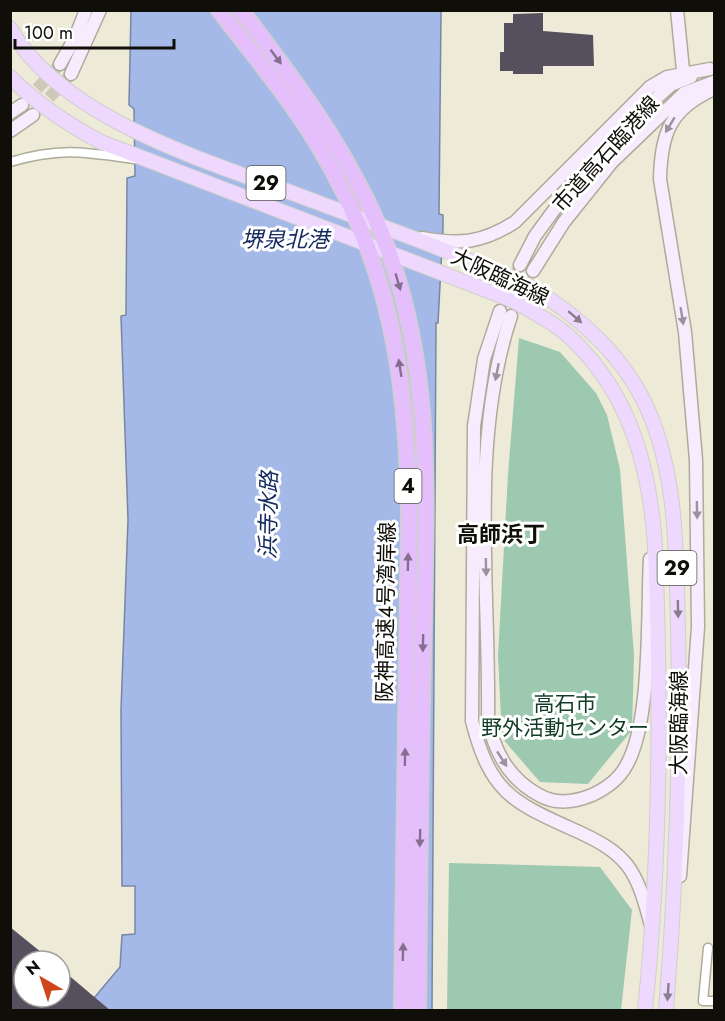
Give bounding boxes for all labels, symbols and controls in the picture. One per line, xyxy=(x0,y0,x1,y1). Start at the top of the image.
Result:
scale bar xyxy=(15,12,174,50)
text: 100 m xyxy=(24,20,73,46)
one-way arrow xyxy=(270,49,283,65)
street label: 市道高石臨港線 xyxy=(546,89,666,219)
one-way arrow xyxy=(665,117,676,133)
road number: 29 xyxy=(246,166,286,200)
water label: 堺泉北港 xyxy=(241,223,332,255)
street label: 大阪臨海線 xyxy=(446,241,554,313)
one-way arrow xyxy=(394,273,403,291)
one-way arrow xyxy=(678,307,687,326)
one-way arrow xyxy=(567,311,583,324)
one-way arrow xyxy=(395,358,404,377)
one-way arrow xyxy=(492,363,501,382)
water label: 浜寺水路 xyxy=(251,469,285,559)
road number: 4 xyxy=(394,469,422,503)
one-way arrow xyxy=(692,501,702,520)
district label: 高師浜丁 xyxy=(457,518,545,550)
street label: 阪神高速4号湾岸線 xyxy=(369,522,403,702)
road number: 29 xyxy=(658,551,696,585)
one-way arrow xyxy=(403,553,413,572)
one-way arrow xyxy=(481,557,491,576)
one-way arrow xyxy=(673,599,682,618)
one-way arrow xyxy=(418,633,428,652)
street label: 大阪臨海線 xyxy=(664,671,694,776)
park label: 高石市 野外活動センター xyxy=(481,689,649,743)
one-way arrow xyxy=(400,748,410,767)
one-way arrow xyxy=(496,751,507,767)
one-way arrow xyxy=(415,828,425,847)
one-way arrow xyxy=(398,943,408,962)
north arrow xyxy=(12,949,72,1009)
text: N xyxy=(21,955,45,981)
one-way arrow xyxy=(663,983,673,1002)

